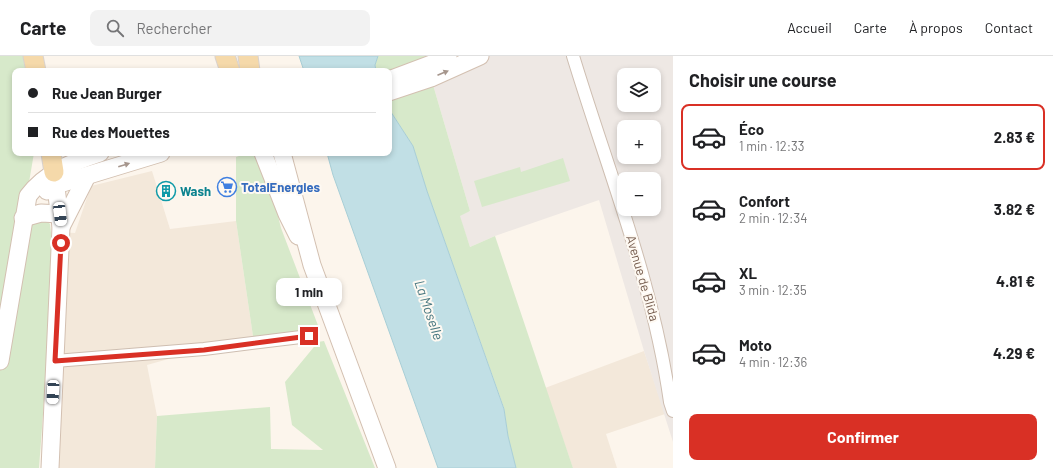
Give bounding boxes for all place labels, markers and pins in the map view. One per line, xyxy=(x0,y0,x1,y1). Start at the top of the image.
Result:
supermarket icon: TotalEnergies xyxy=(216,176,238,198)
place label: TotalEnergies xyxy=(241,179,321,195)
building icon: Wash xyxy=(155,180,177,202)
place label: Wash xyxy=(180,183,211,199)

